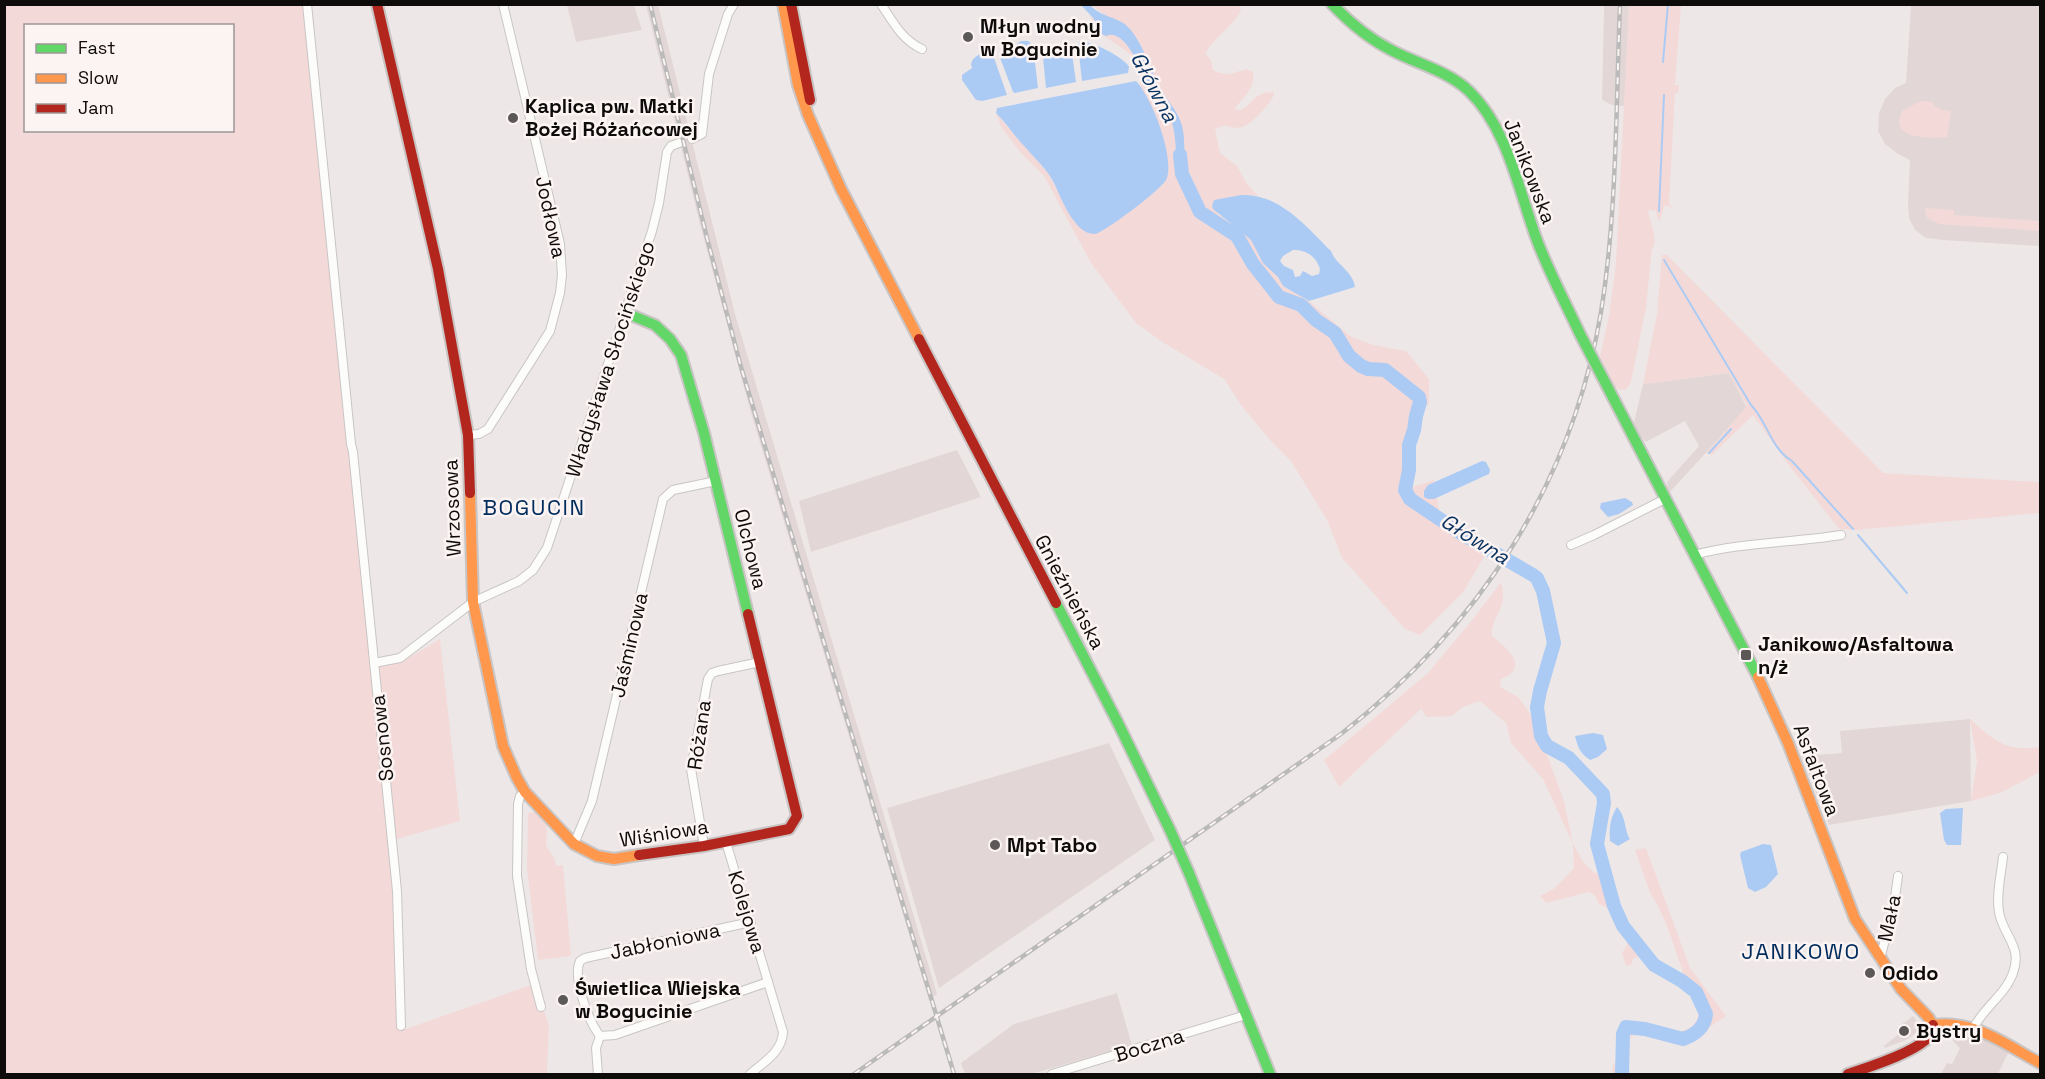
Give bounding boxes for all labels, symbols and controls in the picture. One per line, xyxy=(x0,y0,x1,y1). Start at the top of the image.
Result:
place label: Młyn wodny w Bogucinie xyxy=(980,13,1101,62)
legend xyxy=(24,24,234,132)
marker: Młyn wodny w Bogucinie xyxy=(961,30,975,44)
text: Fast xyxy=(78,36,115,59)
water label: Główna xyxy=(1125,47,1185,128)
text: Slow xyxy=(78,66,119,89)
place label: Kaplica pw. Matki Bożej Różańcowej xyxy=(525,93,698,142)
text: Jam xyxy=(78,96,114,119)
marker: Kaplica pw. Matki Bożej Różańcowej xyxy=(506,111,520,125)
street label: Janikowska xyxy=(1498,115,1562,227)
street label: Jodłowa xyxy=(530,173,572,261)
street label: Władysława Słocińskiego xyxy=(559,237,661,481)
street label: Wrzosowa xyxy=(437,459,467,557)
district label: BOGUCIN xyxy=(482,493,586,521)
street label: Olchowa xyxy=(728,506,774,592)
water label: Główna xyxy=(1436,507,1515,571)
street label: Gnieźnieńska xyxy=(1029,530,1111,654)
street label: Jaśminowa xyxy=(604,590,654,700)
place label: Janikowo/Asfaltowa n/ż xyxy=(1758,631,1954,680)
marker: Janikowo/Asfaltowa n/ż xyxy=(1739,648,1753,662)
street label: Sosnowa xyxy=(365,693,399,783)
street label: Różana xyxy=(681,698,717,772)
street label: Asfaltowa xyxy=(1788,720,1846,820)
street label: Wiśniowa xyxy=(618,813,710,853)
place label: Mpt Tabo xyxy=(1007,832,1097,858)
marker: Mpt Tabo xyxy=(988,838,1002,852)
street label: Kolejowa xyxy=(722,867,772,957)
street label: Mała xyxy=(1871,892,1907,944)
street label: Jabłoniowa xyxy=(607,917,723,965)
district label: JANIKOWO xyxy=(1741,937,1861,965)
place label: Odido xyxy=(1882,960,1939,986)
marker: Odido xyxy=(1863,966,1877,980)
place label: Świetlica Wiejska w Bogucinie xyxy=(575,975,741,1024)
marker: Świetlica Wiejska w Bogucinie xyxy=(556,993,570,1007)
place label: Bystry xyxy=(1916,1018,1981,1044)
street label: Boczna xyxy=(1111,1022,1187,1068)
marker: Bystry xyxy=(1897,1024,1911,1038)

